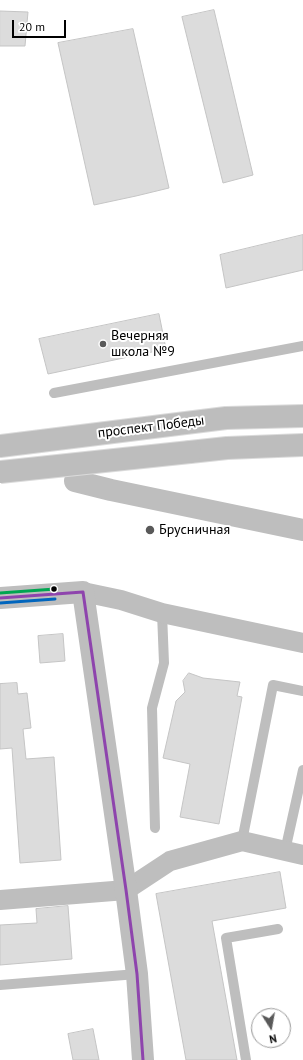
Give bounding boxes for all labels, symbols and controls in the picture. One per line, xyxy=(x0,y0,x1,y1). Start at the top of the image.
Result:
scale bar xyxy=(14,12,68,38)
text: 20 m xyxy=(19,19,45,34)
place label: Вечерняя школа №9 xyxy=(111,328,175,360)
marker: Вечерняя школа №9 xyxy=(98,339,108,349)
street label: проспект Победы xyxy=(97,412,205,442)
place label: Брусничная xyxy=(159,522,230,538)
marker: Брусничная xyxy=(144,524,156,536)
unlabelled marker xyxy=(49,584,59,594)
north arrow xyxy=(251,1008,291,1048)
text: N xyxy=(268,1031,278,1046)

